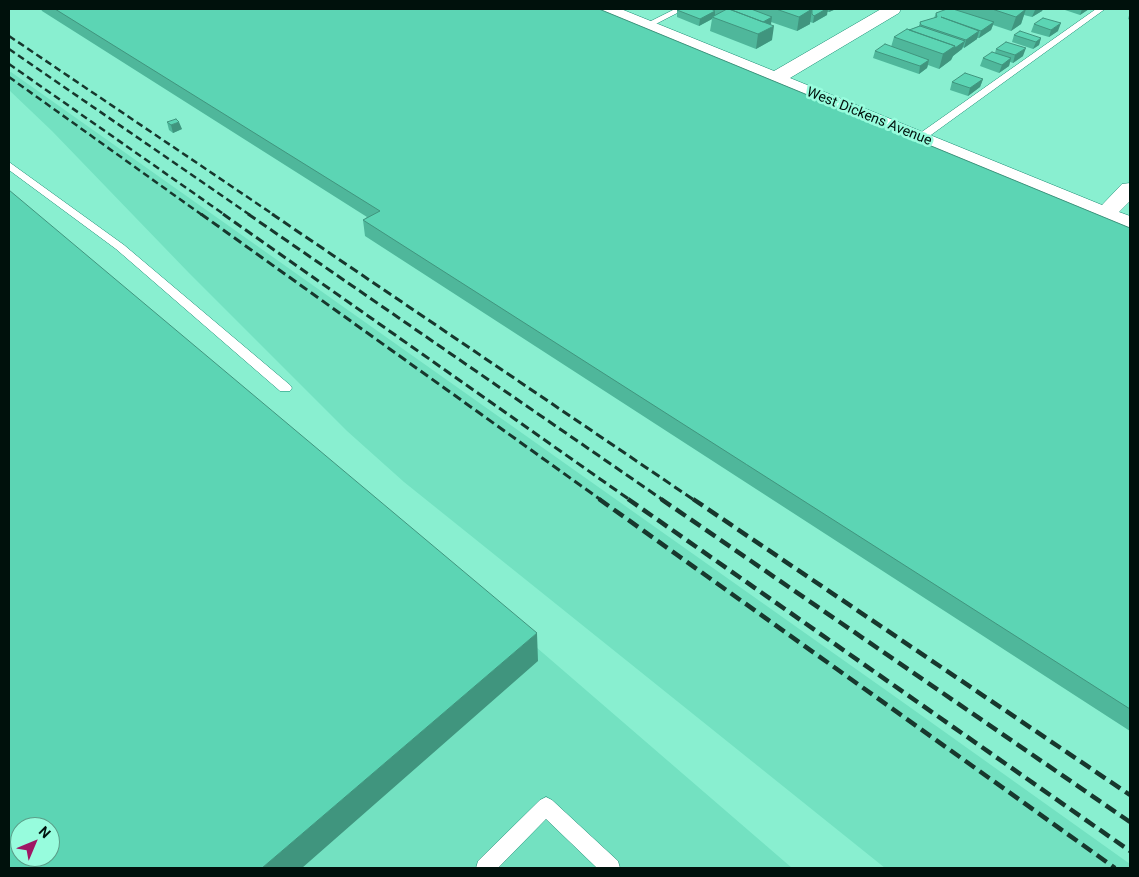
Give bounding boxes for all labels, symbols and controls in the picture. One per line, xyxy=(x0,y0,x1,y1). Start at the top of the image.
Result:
street label: West Dickens Avenue xyxy=(804,84,934,150)
north arrow xyxy=(10,817,60,867)
text: N xyxy=(36,823,54,841)

